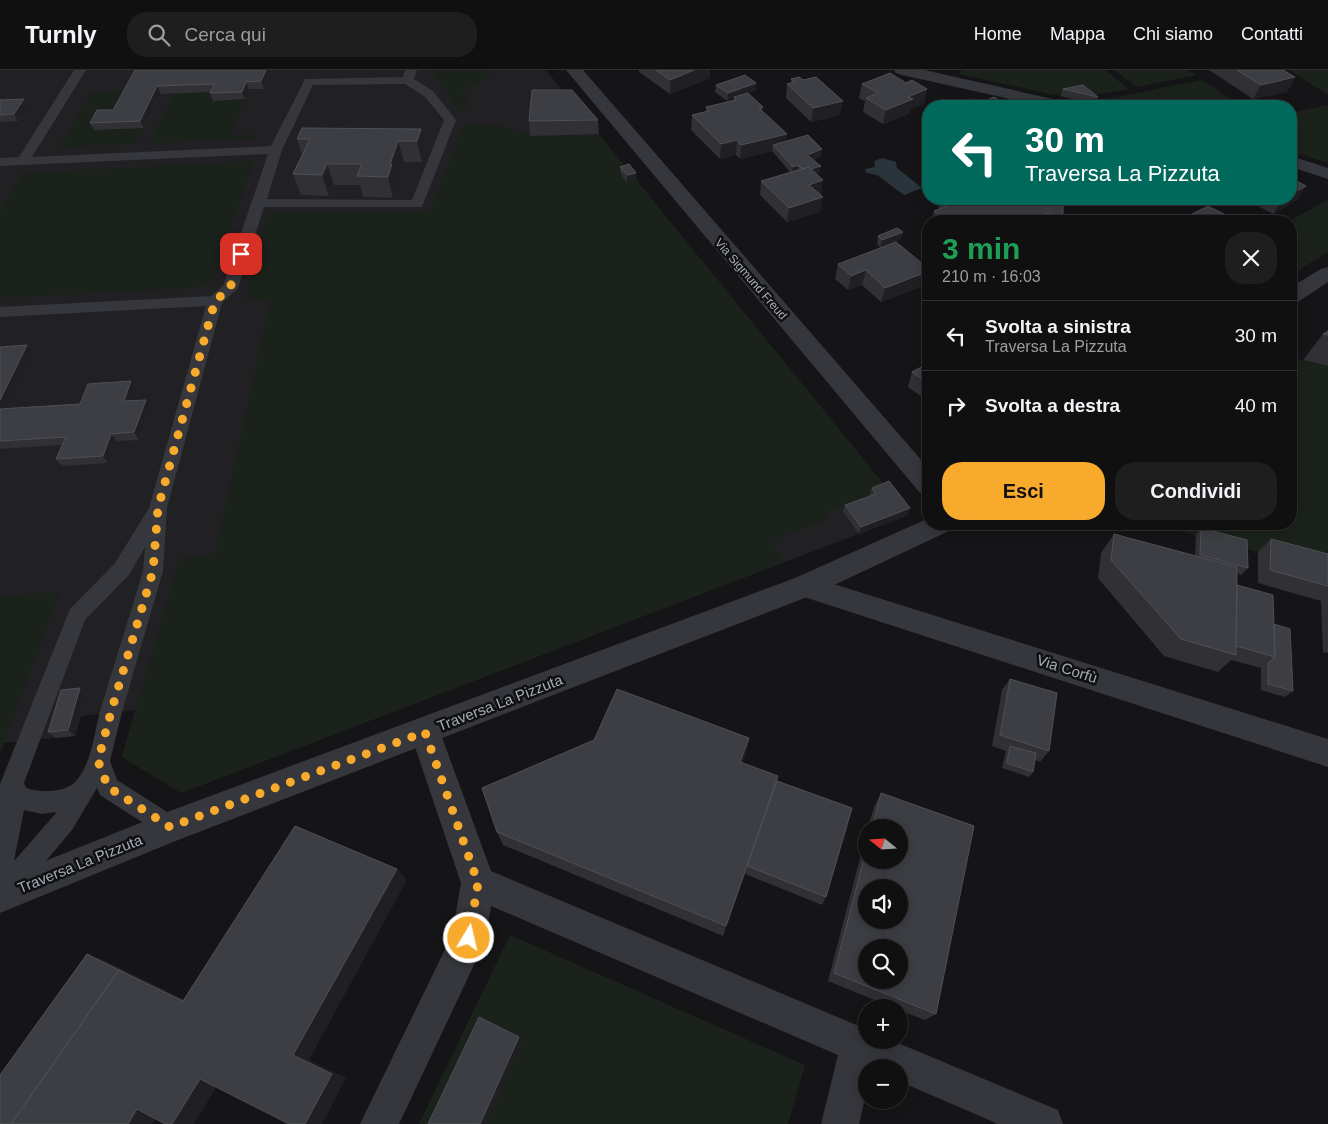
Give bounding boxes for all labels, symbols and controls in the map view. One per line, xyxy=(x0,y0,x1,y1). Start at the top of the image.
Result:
search box xyxy=(127,12,477,57)
text: Turnly xyxy=(25,21,97,48)
icon: search xyxy=(145,21,173,49)
text: Cerca qui xyxy=(185,24,266,45)
text: Home xyxy=(974,24,1022,44)
text: Mappa xyxy=(1050,24,1105,44)
text: Chi siamo xyxy=(1133,24,1213,44)
text: Contatti xyxy=(1241,24,1303,44)
icon: left xyxy=(942,120,1007,185)
text: 30 m xyxy=(1025,120,1105,159)
text: Traversa La Pizzuta xyxy=(1025,161,1220,186)
text: 3 min xyxy=(942,232,1020,265)
button: close xyxy=(1225,232,1277,284)
pin xyxy=(220,233,262,275)
street label: Via Sigmund Freud xyxy=(712,236,790,322)
icon: arrive xyxy=(227,240,255,268)
text: 210 m · 16:03 xyxy=(942,268,1041,285)
text: Svolta a sinistra xyxy=(985,316,1131,337)
icon: left xyxy=(942,322,970,350)
text: 30 m xyxy=(1235,325,1277,346)
text: Traversa La Pizzuta xyxy=(985,338,1127,355)
icon: right xyxy=(942,392,970,420)
text: Svolta a destra xyxy=(985,395,1120,416)
text: 40 m xyxy=(1235,395,1277,416)
button: Esci xyxy=(942,462,1105,520)
button: Condividi xyxy=(1115,462,1277,520)
street label: Via Corfù xyxy=(1035,651,1099,686)
street label: Traversa La Pizzuta xyxy=(435,671,565,734)
north arrow xyxy=(858,819,908,869)
map controls xyxy=(858,819,908,1109)
street label: Traversa La Pizzuta xyxy=(15,831,145,896)
button: sound xyxy=(858,879,908,929)
position arrow xyxy=(442,911,494,963)
button: search xyxy=(858,939,908,989)
button: + xyxy=(858,999,908,1049)
button: − xyxy=(858,1059,908,1109)

